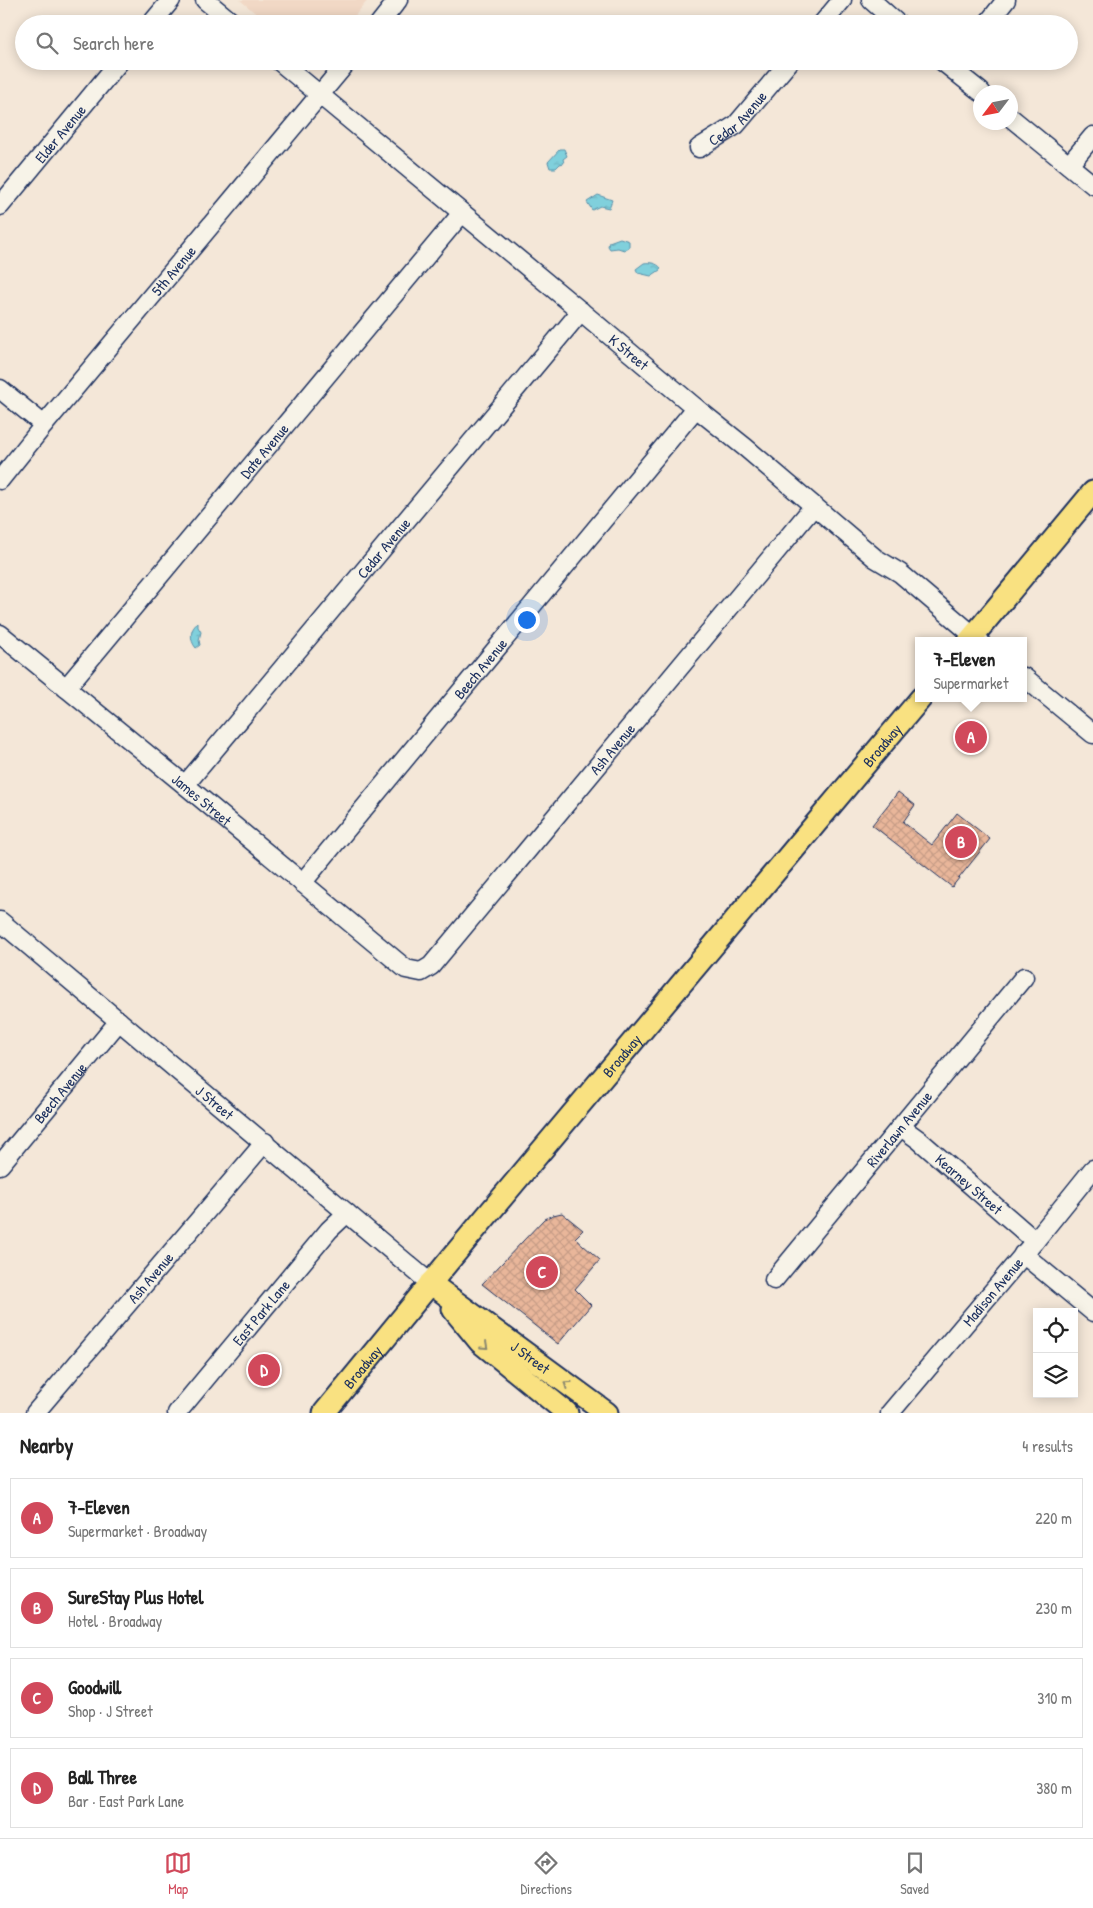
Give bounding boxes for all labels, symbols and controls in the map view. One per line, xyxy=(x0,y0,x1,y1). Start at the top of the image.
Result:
search box xyxy=(15,15,1078,70)
icon: search xyxy=(33,29,61,57)
text: Search here xyxy=(73,30,154,56)
north arrow xyxy=(973,85,1018,130)
street label: Cedar Avenue xyxy=(704,86,771,150)
street label: Elder Avenue xyxy=(30,100,90,167)
street label: 5th Avenue xyxy=(146,241,200,300)
street label: K Street xyxy=(605,329,654,375)
street label: Date Avenue xyxy=(235,419,293,483)
street label: Cedar Avenue xyxy=(352,513,415,583)
your location xyxy=(514,607,540,633)
street label: Beech Avenue xyxy=(449,633,512,703)
popup xyxy=(915,637,1027,702)
text: 7-Eleven xyxy=(934,646,995,672)
text: Supermarket xyxy=(934,672,1008,694)
pin: A xyxy=(955,718,987,756)
street label: Ash Avenue xyxy=(584,719,639,779)
street label: Broadway xyxy=(857,719,906,771)
street label: James Street xyxy=(168,768,237,831)
pin: B xyxy=(945,823,977,861)
street label: Broadway xyxy=(597,1029,645,1081)
street label: Beech Avenue xyxy=(28,1058,91,1127)
street label: J Street xyxy=(191,1080,239,1125)
street label: Riverlawn Avenue xyxy=(861,1086,936,1171)
street label: Kearney Street xyxy=(931,1149,1008,1220)
street label: Ash Avenue xyxy=(122,1247,178,1307)
street label: Madison Avenue xyxy=(957,1252,1028,1330)
pin: C xyxy=(526,1253,558,1291)
street label: East Park Lane xyxy=(227,1275,294,1350)
map controls xyxy=(1033,1308,1078,1398)
button: locate xyxy=(1033,1308,1078,1353)
street label: J Street xyxy=(507,1336,555,1379)
street label: Broadway xyxy=(338,1340,386,1393)
one-way arrow xyxy=(480,1340,489,1349)
pin: D xyxy=(248,1351,280,1389)
button: layers xyxy=(1033,1353,1078,1398)
one-way arrow xyxy=(564,1381,573,1390)
text: Nearby xyxy=(20,1431,73,1460)
text: 4 results xyxy=(1022,1435,1073,1457)
text: 7-Eleven xyxy=(68,1494,130,1520)
text: A xyxy=(33,1507,41,1529)
text: 220 m xyxy=(1035,1507,1072,1529)
text: Supermarket · Broadway xyxy=(68,1520,207,1542)
text: SureStay Plus Hotel xyxy=(68,1584,204,1610)
text: B xyxy=(33,1597,41,1619)
text: 230 m xyxy=(1036,1597,1072,1619)
text: Hotel · Broadway xyxy=(68,1610,162,1632)
text: Goodwill xyxy=(68,1674,121,1700)
text: C xyxy=(33,1687,41,1709)
text: 310 m xyxy=(1037,1687,1072,1709)
text: Shop · J Street xyxy=(68,1700,153,1722)
text: Ball Three xyxy=(68,1764,137,1790)
text: D xyxy=(33,1777,41,1799)
text: 380 m xyxy=(1036,1777,1072,1799)
text: Bar · East Park Lane xyxy=(68,1790,184,1812)
tab: Map xyxy=(164,1849,192,1898)
tab: Directions xyxy=(520,1849,572,1898)
tab: Saved xyxy=(900,1849,929,1898)

